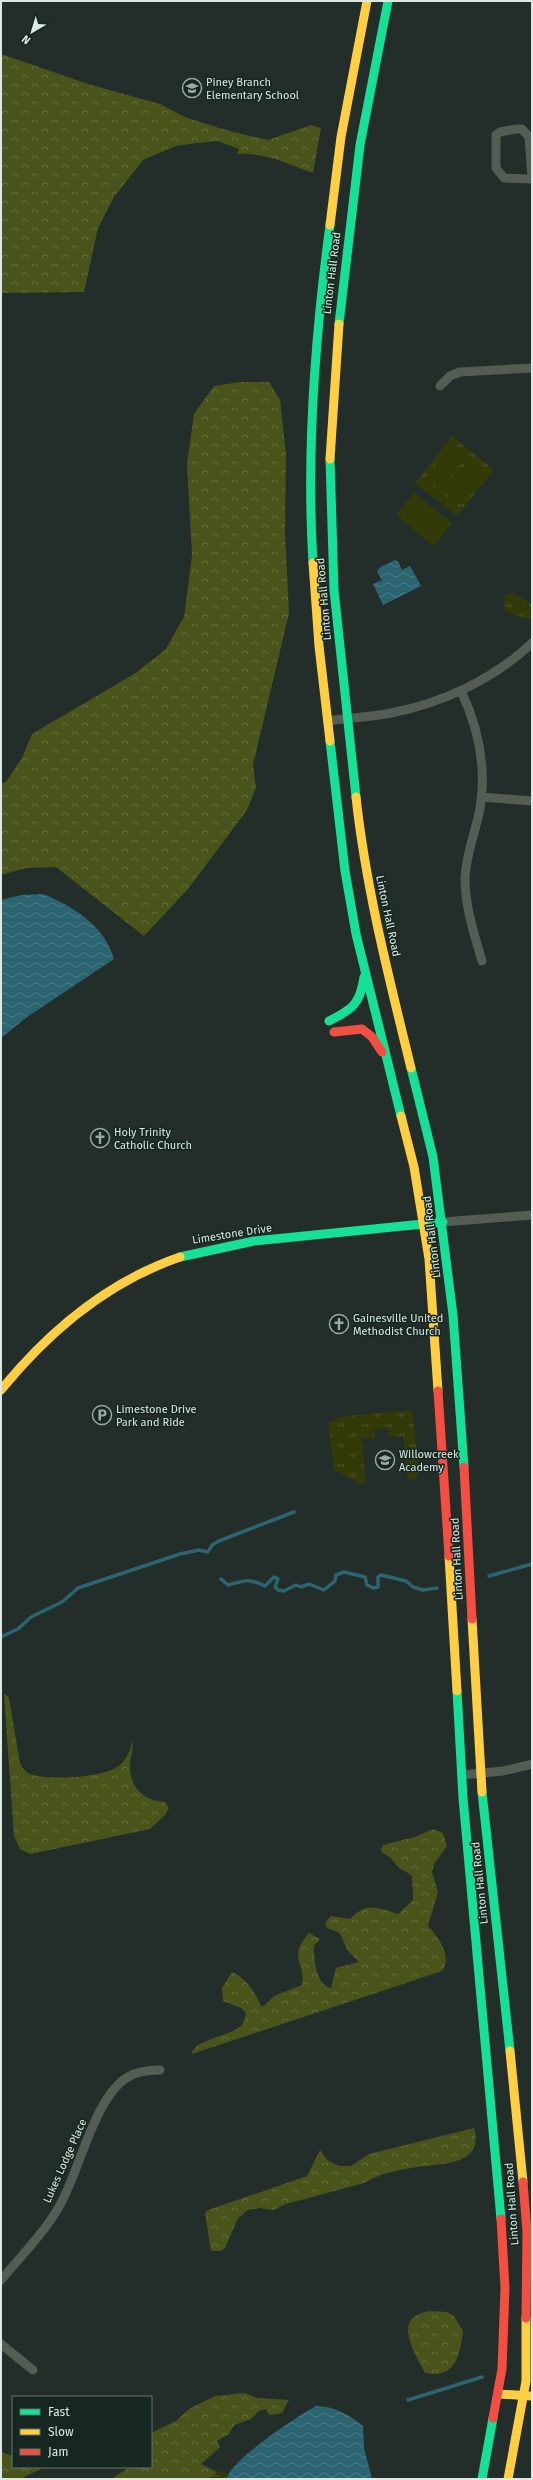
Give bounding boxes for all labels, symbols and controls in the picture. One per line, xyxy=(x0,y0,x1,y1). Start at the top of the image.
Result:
north arrow xyxy=(12,12,52,52)
text: N xyxy=(19,32,33,47)
place label: Piney Branch Elementary School xyxy=(206,76,299,102)
school or university icon: Piney Branch Elementary School xyxy=(181,77,203,99)
street label: Linton Hall Road xyxy=(321,231,343,315)
street label: Linton Hall Road xyxy=(314,557,334,641)
street label: Linton Hall Road xyxy=(373,874,403,958)
place label: Holy Trinity Catholic Church xyxy=(114,1126,192,1152)
church icon: Holy Trinity Catholic Church xyxy=(89,1127,111,1149)
street label: Linton Hall Road xyxy=(421,1195,443,1279)
street label: Limestone Drive xyxy=(191,1221,273,1247)
place label: Gainesville United Methodist Church xyxy=(353,1312,443,1338)
church icon: Gainesville United Methodist Church xyxy=(328,1313,350,1335)
place label: Limestone Drive Park and Ride xyxy=(116,1403,197,1429)
parking icon: Limestone Drive Park and Ride xyxy=(91,1404,113,1426)
place label: Willowcreek Academy xyxy=(399,1448,459,1474)
school or university icon: Willowcreek Academy xyxy=(374,1449,396,1471)
street label: Linton Hall Road xyxy=(448,1517,466,1601)
street label: Linton Hall Road xyxy=(469,1841,491,1925)
street label: Lukes Lodge Place xyxy=(41,2117,89,2205)
street label: Linton Hall Road xyxy=(503,2162,521,2246)
legend xyxy=(12,2396,152,2468)
text: Fast xyxy=(48,2405,70,2419)
text: Slow xyxy=(48,2425,74,2439)
text: Jam xyxy=(48,2445,68,2459)

